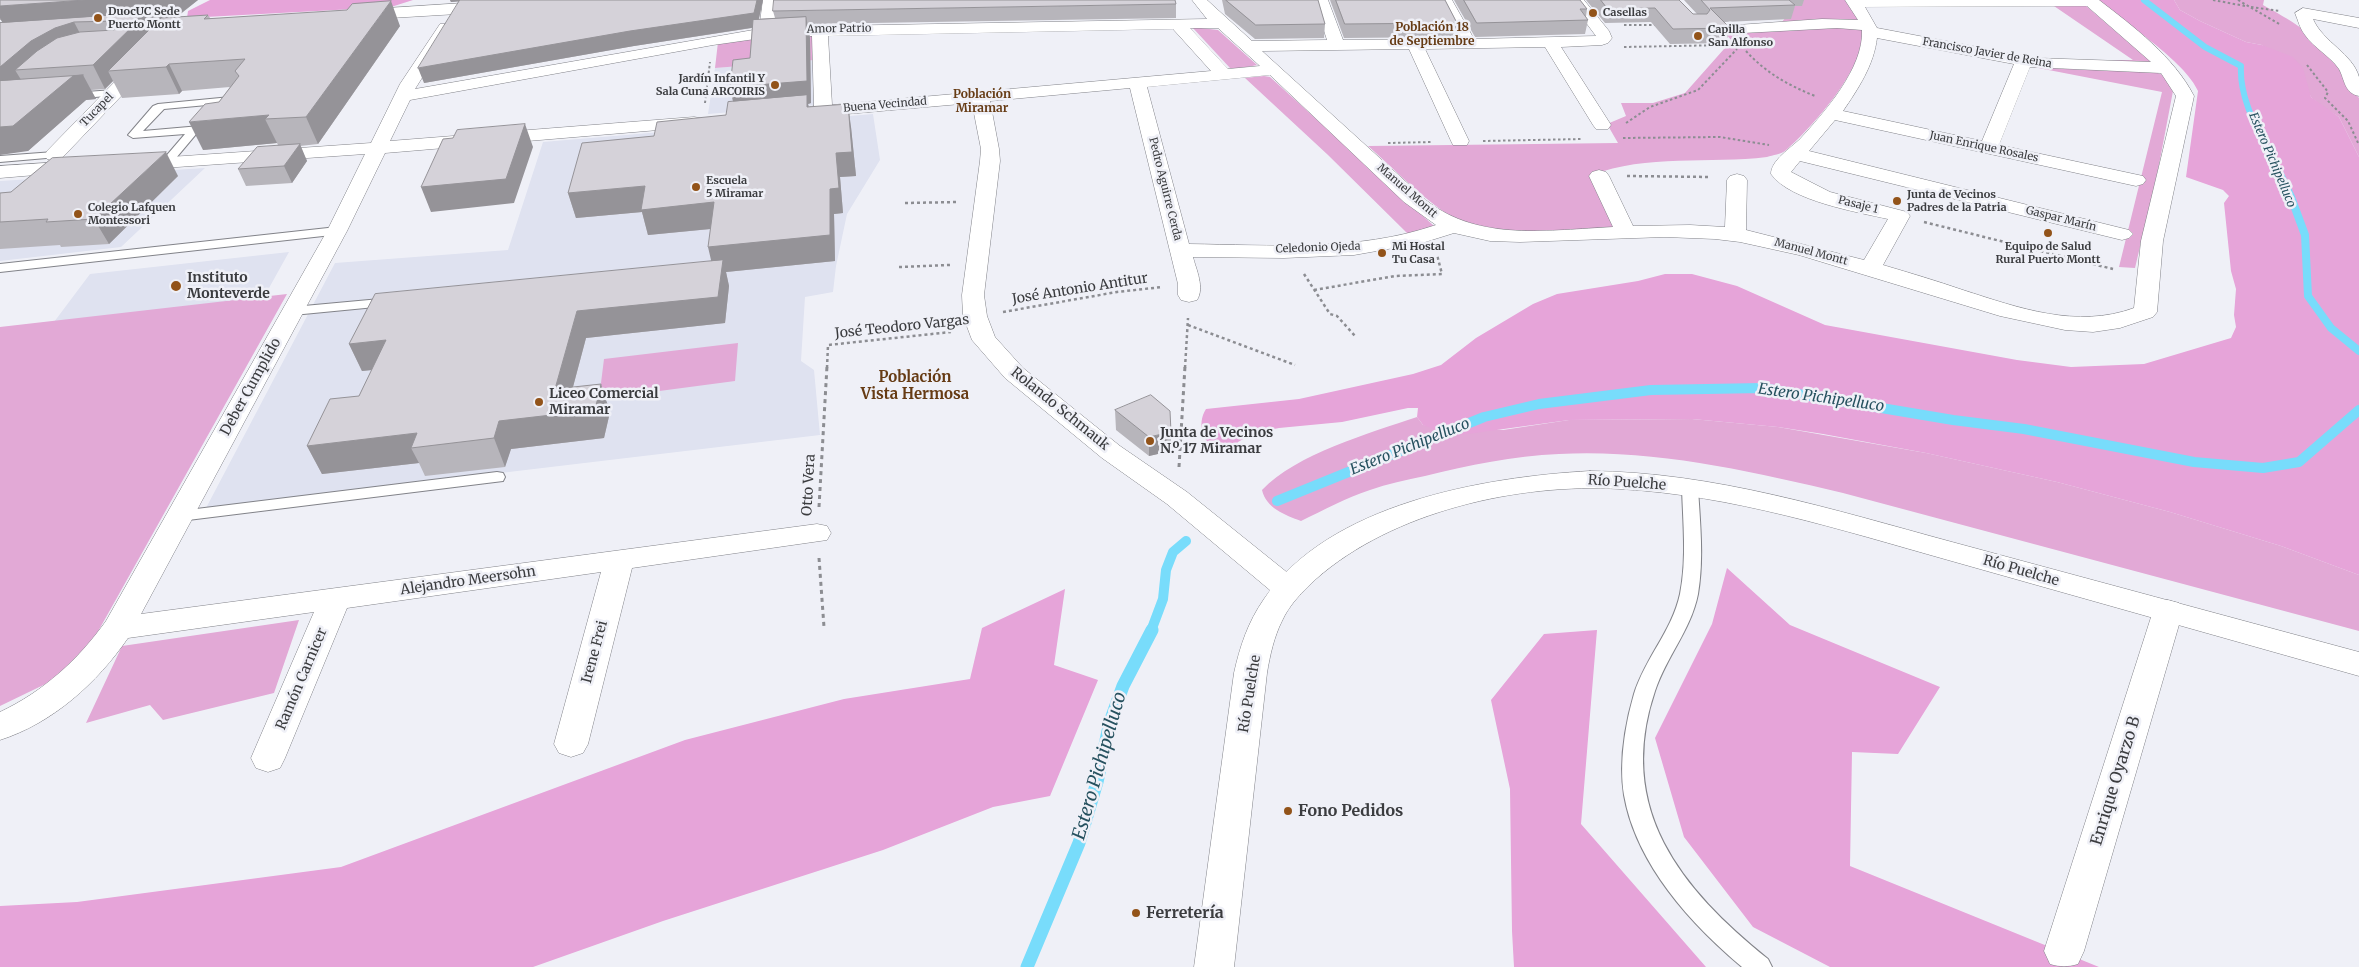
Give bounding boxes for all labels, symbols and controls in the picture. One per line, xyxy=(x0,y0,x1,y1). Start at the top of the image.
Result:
place label: DuocUC Sede Puerto Montt xyxy=(108,5,181,31)
place label: Casellas xyxy=(1603,6,1647,20)
marker: Casellas xyxy=(1587,7,1599,19)
marker: DuocUC Sede Puerto Montt xyxy=(92,12,104,24)
district label: Población 18 de Septiembre xyxy=(1390,21,1474,49)
street label: Amor Patrio xyxy=(807,22,871,36)
place label: Capilla San Alfonso xyxy=(1708,23,1773,49)
marker: Capilla San Alfonso xyxy=(1692,30,1704,42)
street label: Francisco Javier de Reina xyxy=(1921,35,2053,71)
place label: Jardín Infantil Y Sala Cuna ARCOIRIS xyxy=(656,72,765,98)
marker: Jardín Infantil Y Sala Cuna ARCOIRIS xyxy=(769,79,781,91)
district label: Población Miramar xyxy=(953,88,1011,116)
street label: Tucapel xyxy=(78,90,116,130)
street label: Buena Vecindad xyxy=(843,95,927,115)
water label: Estero Pichipelluco xyxy=(2245,110,2299,210)
street label: Juan Enrique Rosales xyxy=(1928,129,2040,165)
street label: Pedro Aguirre Cerda xyxy=(1146,136,1184,242)
street label: Manuel Montt xyxy=(1374,161,1440,221)
place label: Escuela 5 Miramar xyxy=(706,174,763,200)
marker: Escuela 5 Miramar xyxy=(690,181,702,193)
place label: Junta de Vecinos Padres de la Patria xyxy=(1907,188,2007,214)
street label: Pasaje 1 xyxy=(1837,194,1879,216)
marker: Junta de Vecinos Padres de la Patria xyxy=(1891,195,1903,207)
place label: Colegio Lafquen Montessori xyxy=(88,201,176,227)
street label: Gaspar Marín xyxy=(2024,204,2098,234)
marker: Colegio Lafquen Montessori xyxy=(72,208,84,220)
marker: Equipo de Salud Rural Puerto Montt xyxy=(2042,227,2054,239)
street label: Manuel Montt xyxy=(1773,236,1849,268)
street label: Celedonio Ojeda xyxy=(1275,240,1361,256)
place label: Mi Hostal Tu Casa xyxy=(1392,240,1445,266)
place label: Equipo de Salud Rural Puerto Montt xyxy=(1996,240,2100,266)
marker: Mi Hostal Tu Casa xyxy=(1376,247,1388,259)
place label: Instituto Monteverde xyxy=(187,270,270,302)
street label: José Antonio Antitur xyxy=(1011,270,1149,308)
marker: Instituto Monteverde xyxy=(169,279,183,293)
street label: José Teodoro Vargas xyxy=(834,312,970,342)
street label: Deber Cumplido xyxy=(217,335,285,439)
street label: Rolando Schmauk xyxy=(1007,364,1113,454)
district label: Población Vista Hermosa xyxy=(861,369,969,404)
water label: Estero Pichipelluco xyxy=(1757,380,1885,416)
place label: Liceo Comercial Miramar xyxy=(549,386,659,418)
marker: Liceo Comercial Miramar xyxy=(533,396,545,408)
water label: Estero Pichipelluco xyxy=(1348,415,1472,479)
place label: Junta de Vecinos N.º 17 Miramar xyxy=(1160,425,1273,458)
marker: Junta de Vecinos N.º 17 Miramar xyxy=(1144,435,1156,447)
street label: Otto Vera xyxy=(799,454,819,516)
street label: Río Puelche xyxy=(1587,472,1667,494)
street label: Río Puelche xyxy=(1981,552,2061,590)
street label: Alejandro Meersohn xyxy=(399,563,537,599)
street label: Irene Frei xyxy=(579,619,611,685)
street label: Ramón Carnicer xyxy=(273,625,331,733)
street label: Río Puelche xyxy=(1236,654,1264,734)
water label: Estero Pichipelluco xyxy=(1069,690,1131,842)
street label: Enrique Oyarzo B xyxy=(2087,714,2145,848)
place label: Fono Pedidos xyxy=(1298,801,1403,821)
marker: Fono Pedidos xyxy=(1282,805,1294,817)
place label: Ferretería xyxy=(1146,903,1224,923)
marker: Ferretería xyxy=(1130,907,1142,919)

